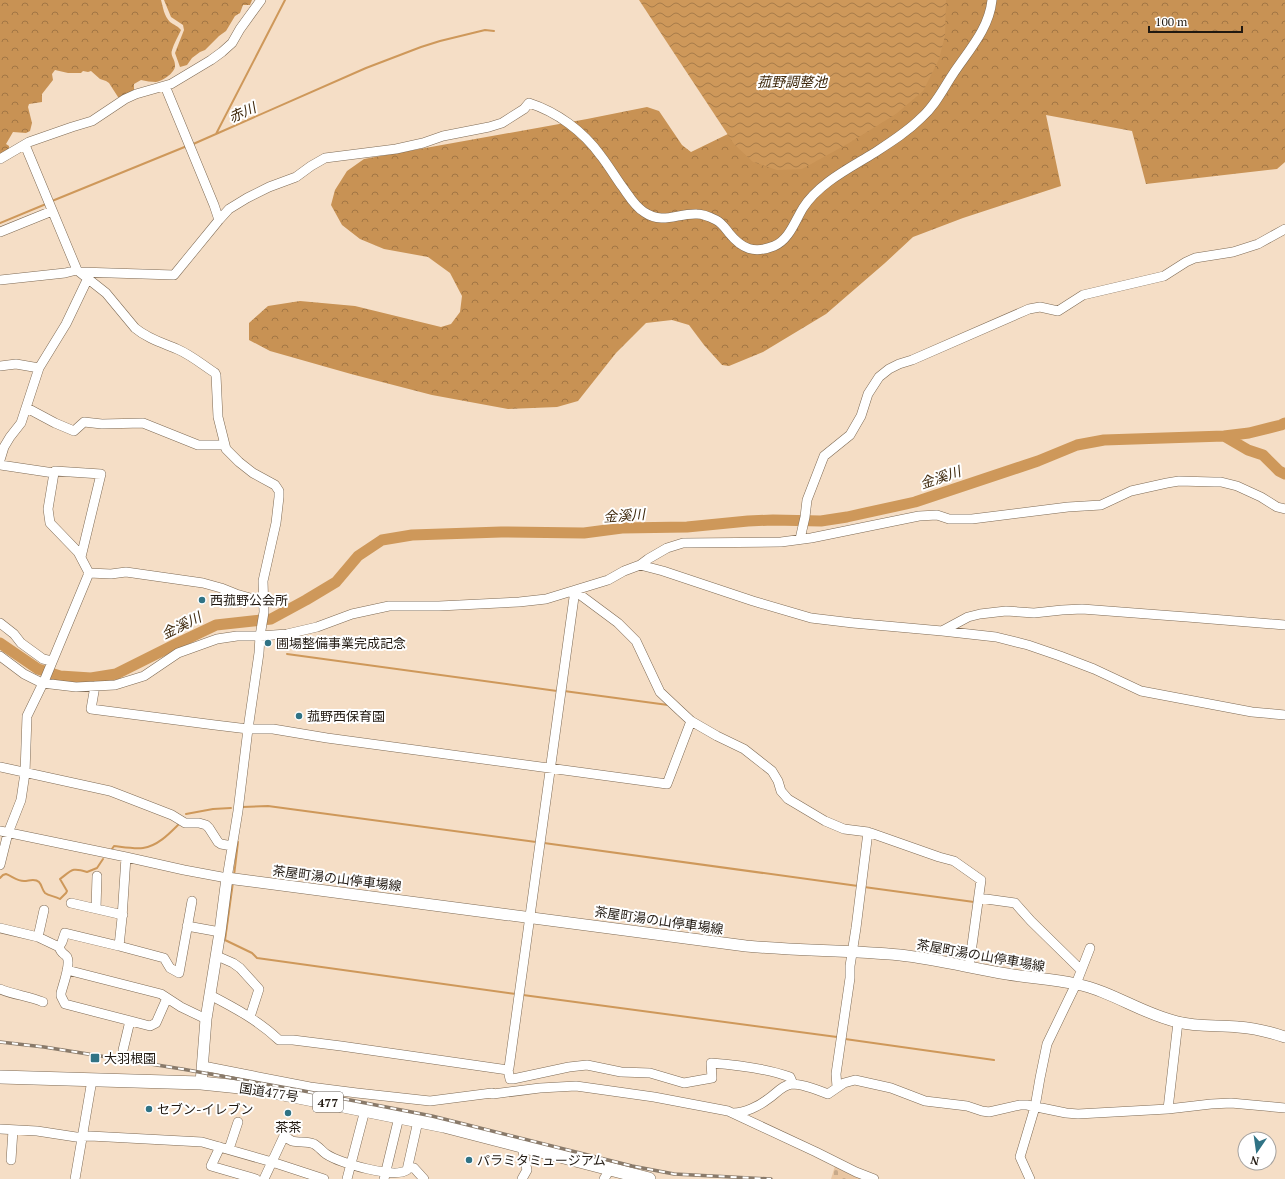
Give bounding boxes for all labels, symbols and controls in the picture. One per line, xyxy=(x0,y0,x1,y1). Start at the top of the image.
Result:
scale bar xyxy=(1149,8,1242,34)
text: 100 m xyxy=(1155,14,1188,29)
water label: 菰野調整池 xyxy=(757,72,829,91)
water label: 赤川 xyxy=(225,97,260,126)
water label: 金溪川 xyxy=(917,461,965,493)
water label: 金溪川 xyxy=(602,504,648,526)
place label: 西菰野公会所 xyxy=(210,591,288,609)
marker: 西菰野公会所 xyxy=(197,595,207,605)
water label: 金溪川 xyxy=(158,606,206,643)
place label: 圃場整備事業完成記念 xyxy=(276,634,406,652)
marker: 圃場整備事業完成記念 xyxy=(263,638,273,648)
place label: 菰野西保育園 xyxy=(307,707,385,725)
marker: 菰野西保育園 xyxy=(294,711,304,721)
street label: 茶屋町湯の山停車場線 xyxy=(271,861,403,895)
street label: 茶屋町湯の山停車場線 xyxy=(593,902,725,938)
street label: 茶屋町湯の山停車場線 xyxy=(915,935,1047,975)
place label: 大羽根園 xyxy=(104,1049,156,1067)
marker: 大羽根園 xyxy=(89,1052,101,1064)
street label: 国道477号 xyxy=(238,1078,300,1106)
road number: 477 xyxy=(313,1092,343,1112)
place label: セブン-イレブン xyxy=(157,1100,254,1118)
marker: セブン-イレブン xyxy=(144,1104,154,1114)
marker: 茶茶 xyxy=(283,1108,293,1118)
place label: 茶茶 xyxy=(275,1118,302,1136)
north arrow xyxy=(1237,1131,1277,1171)
place label: パラミタミュージアム xyxy=(477,1151,606,1169)
text: N xyxy=(1248,1153,1260,1169)
marker: パラミタミュージアム xyxy=(464,1155,474,1165)

